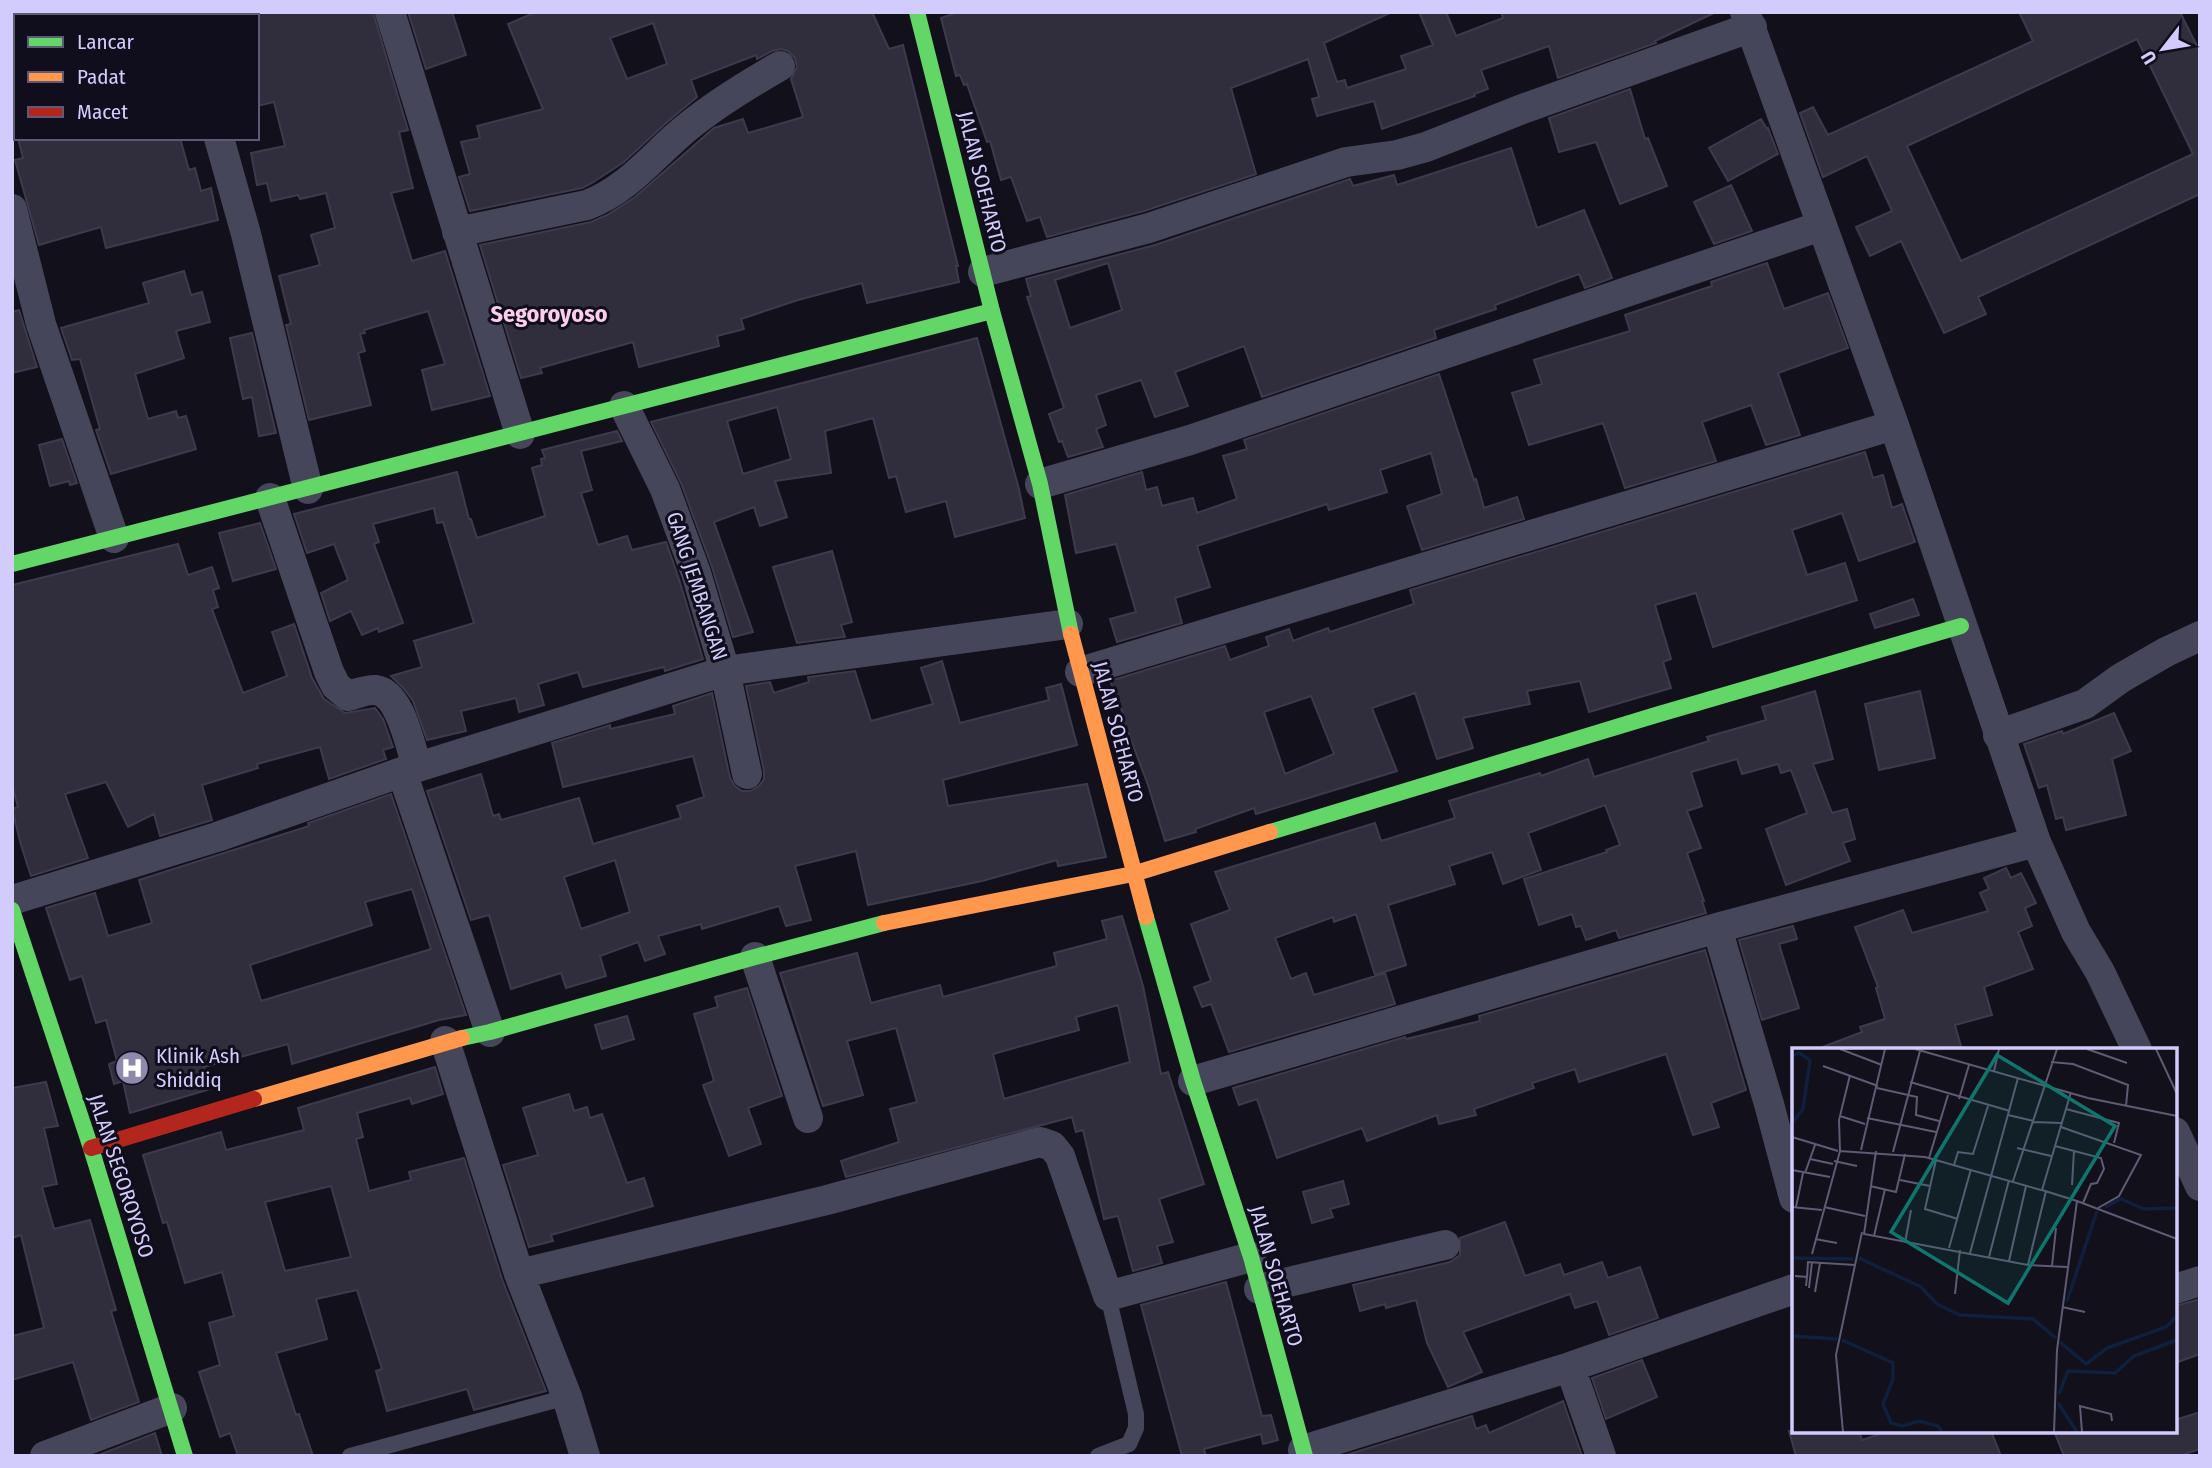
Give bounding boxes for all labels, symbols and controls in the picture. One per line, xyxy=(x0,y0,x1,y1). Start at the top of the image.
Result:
legend xyxy=(14,14,259,140)
north arrow xyxy=(2128,14,2198,84)
text: Lancar xyxy=(77,29,135,55)
text: U xyxy=(2136,47,2162,68)
text: Padat xyxy=(77,64,126,90)
text: Macet xyxy=(77,99,128,125)
street label: JALAN SOEHARTO xyxy=(952,108,1012,256)
district label: Segoroyoso xyxy=(491,300,608,328)
street label: GANG JEMBANGAN xyxy=(661,509,733,663)
street label: JALAN SOEHARTO xyxy=(1087,658,1149,806)
place label: Klinik Ash Shiddiq xyxy=(156,1043,240,1093)
inset map xyxy=(1792,1048,2177,1433)
hospital icon: Klinik Ash Shiddiq xyxy=(113,1049,151,1087)
street label: JALAN SEGOROYOSO xyxy=(82,1091,160,1261)
street label: JALAN SOEHARTO xyxy=(1243,1203,1309,1349)

